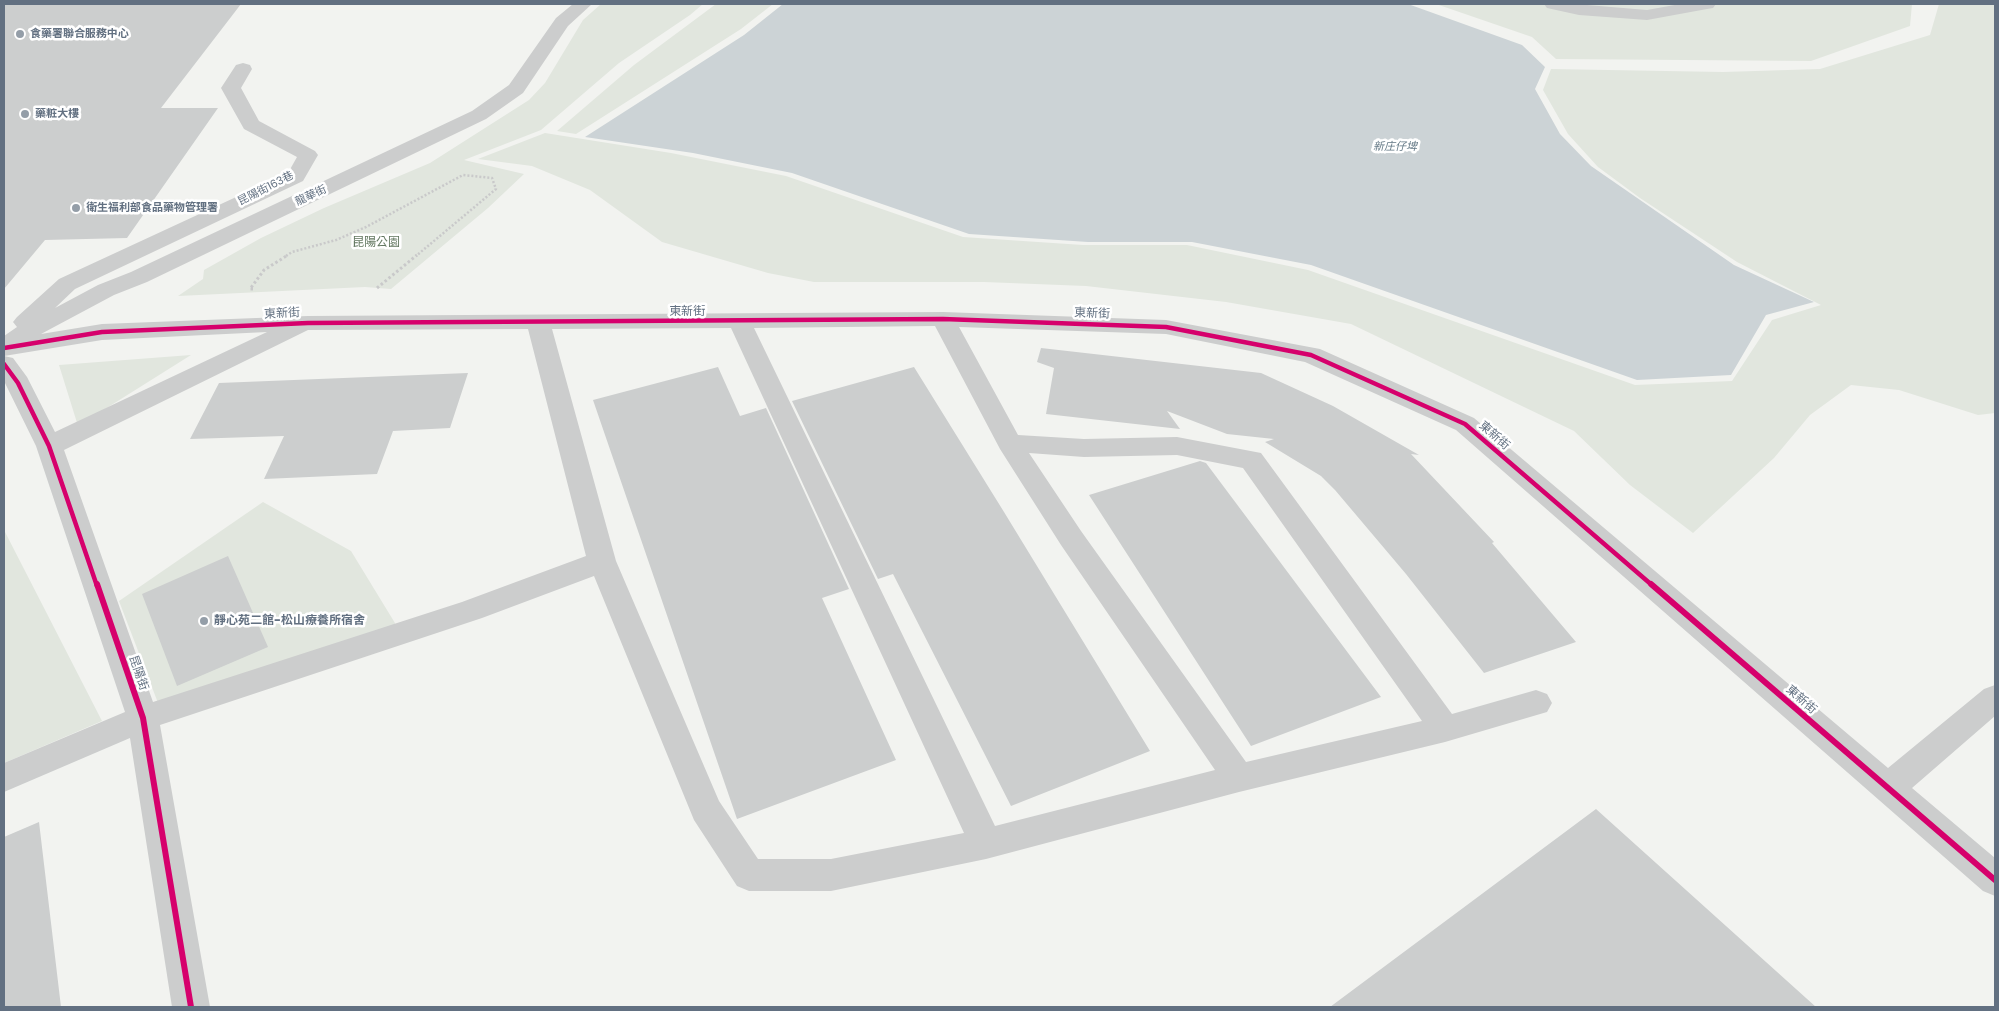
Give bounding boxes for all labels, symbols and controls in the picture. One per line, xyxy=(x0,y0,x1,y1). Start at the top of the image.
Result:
place label: 食藥署聯合服務中心 xyxy=(30,27,129,41)
marker: 食藥署聯合服務中心 xyxy=(14,28,26,40)
place label: 藥粧大樓 xyxy=(35,107,79,121)
marker: 藥粧大樓 xyxy=(19,108,31,120)
water label: 新庄仔埤 xyxy=(1373,140,1417,154)
street label: 昆陽街163巷 xyxy=(236,169,296,209)
street label: 龍華街 xyxy=(293,183,329,209)
place label: 衛生福利部食品藥物管理署 xyxy=(86,201,218,215)
marker: 衛生福利部食品藥物管理署 xyxy=(70,202,82,214)
park label: 昆陽公園 xyxy=(352,236,400,250)
street label: 東新街 xyxy=(669,305,705,319)
street label: 東新街 xyxy=(264,306,300,322)
street label: 東新街 xyxy=(1074,306,1110,322)
street label: 東新街 xyxy=(1476,419,1512,453)
place label: 靜心苑二館-松山療養所宿舍 xyxy=(214,614,365,628)
marker: 靜心苑二館-松山療養所宿舍 xyxy=(198,615,210,627)
street label: 昆陽街 xyxy=(125,654,151,692)
street label: 東新街 xyxy=(1783,683,1819,717)

